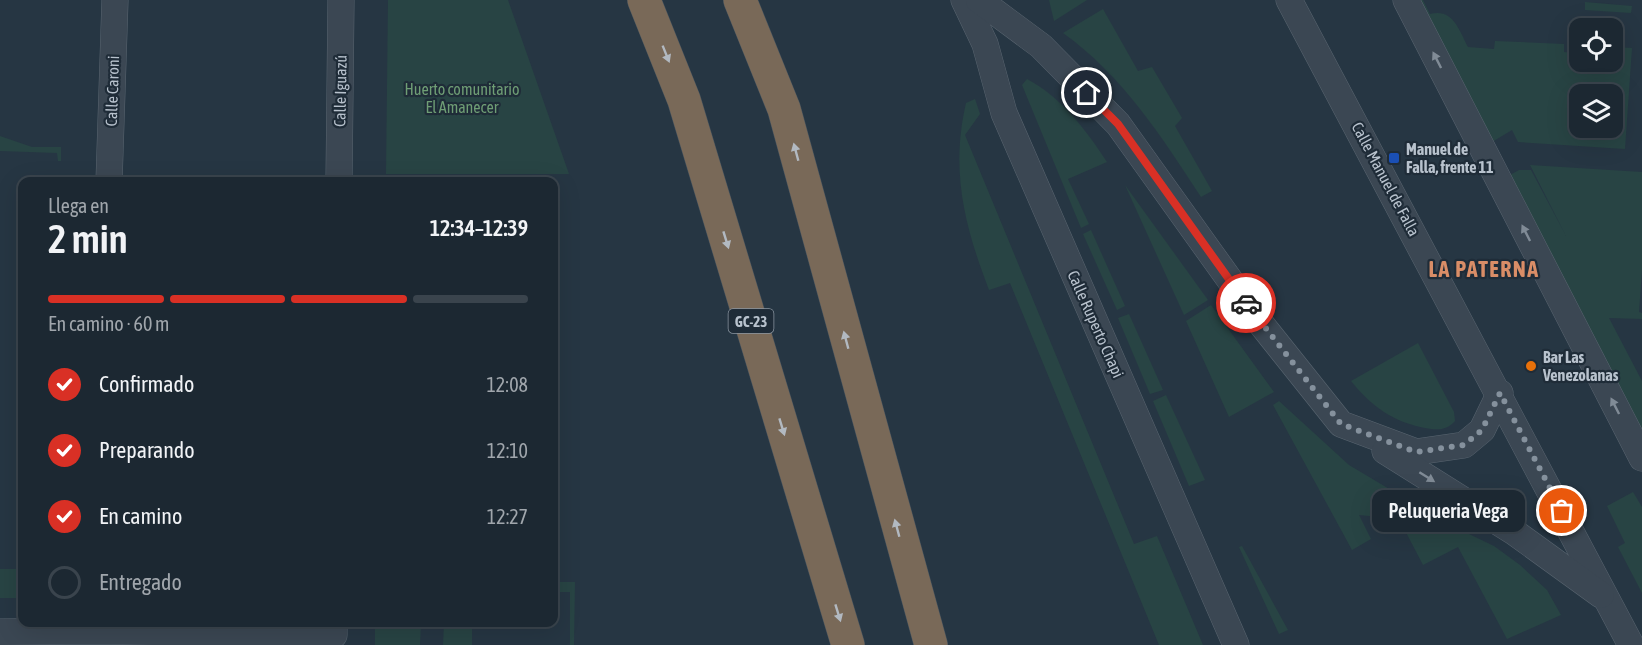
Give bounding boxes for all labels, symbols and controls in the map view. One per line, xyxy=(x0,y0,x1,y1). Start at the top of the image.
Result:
map controls xyxy=(1569,18,1623,138)
button: locate xyxy=(1569,18,1623,72)
one-way arrow xyxy=(661,46,671,64)
one-way arrow xyxy=(1432,51,1441,68)
street label: Calle Caroni xyxy=(102,55,122,127)
street label: Calle Iguazú xyxy=(330,55,351,127)
pin xyxy=(1061,67,1112,118)
icon: home xyxy=(1070,76,1103,109)
park label: Huerto comunitario El Amanecer xyxy=(404,80,520,116)
button: layers xyxy=(1569,84,1623,138)
street label: Calle Manuel de Falla xyxy=(1348,119,1424,239)
place label: Manuel de Falla, frente 11 xyxy=(1406,140,1494,176)
one-way arrow xyxy=(790,143,800,161)
marker: Manuel de Falla, frente 11 xyxy=(1387,151,1401,165)
text: Llega en xyxy=(48,194,109,217)
text: 12:34–12:39 xyxy=(430,215,528,241)
text: 2 min xyxy=(48,217,128,261)
one-way arrow xyxy=(1521,224,1531,241)
one-way arrow xyxy=(722,231,731,249)
district label: LA PATERNA xyxy=(1429,256,1539,282)
street label: Calle Ruperto Chapi xyxy=(1063,268,1128,381)
courier xyxy=(1216,273,1276,333)
icon: car xyxy=(1230,287,1263,320)
road number: GC-23 xyxy=(728,309,774,333)
text: En camino · 60 m xyxy=(48,312,169,335)
one-way arrow xyxy=(841,331,851,349)
place label: Bar Las Venezolanas xyxy=(1542,348,1619,384)
marker: Bar Las Venezolanas xyxy=(1524,359,1538,373)
icon: check xyxy=(48,368,81,401)
text: Confirmado xyxy=(99,371,194,397)
text: 12:08 xyxy=(486,373,528,396)
one-way arrow xyxy=(1610,398,1620,415)
one-way arrow xyxy=(778,418,787,436)
icon: check xyxy=(48,434,81,467)
text: Preparando xyxy=(99,437,195,463)
text: 12:10 xyxy=(487,439,528,462)
one-way arrow xyxy=(1418,472,1435,483)
pin xyxy=(1536,485,1587,536)
callout: Peluqueria Vega xyxy=(1373,490,1526,532)
icon: bag xyxy=(1545,494,1578,527)
text: Peluqueria Vega xyxy=(1388,499,1509,522)
icon: check xyxy=(48,500,81,533)
text: En camino xyxy=(99,503,182,529)
text: 12:27 xyxy=(487,505,528,528)
one-way arrow xyxy=(892,519,901,537)
text: Entregado xyxy=(99,569,182,595)
one-way arrow xyxy=(834,604,843,622)

